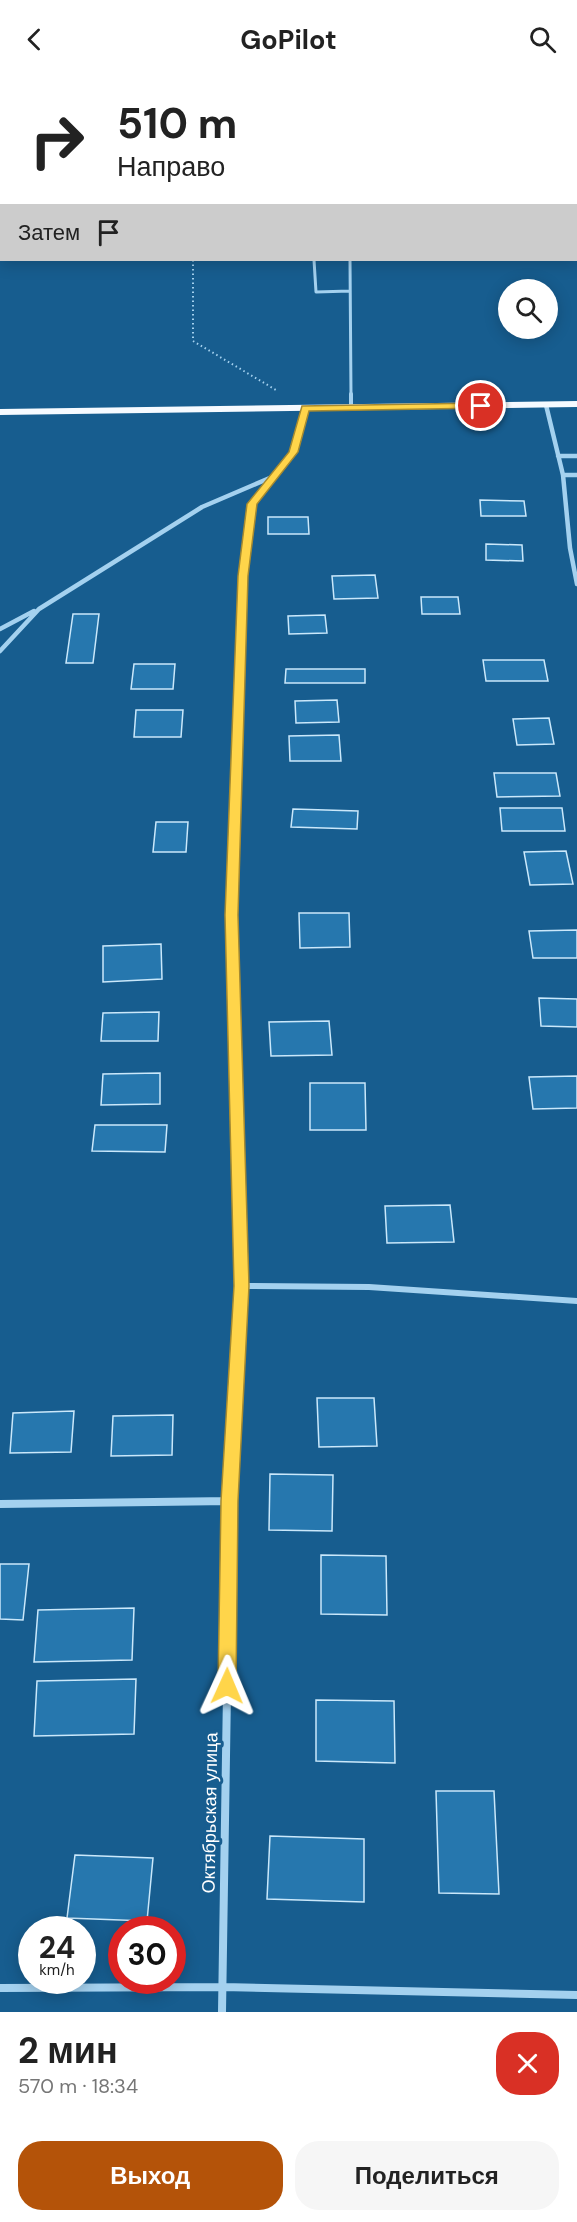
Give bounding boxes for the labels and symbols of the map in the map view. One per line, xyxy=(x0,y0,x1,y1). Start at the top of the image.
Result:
pin xyxy=(455,380,506,431)
position arrow xyxy=(195,1654,259,1718)
street label: Октябрьская улица xyxy=(197,1731,223,1894)
speed limit sign: 30 xyxy=(108,1916,186,1994)

